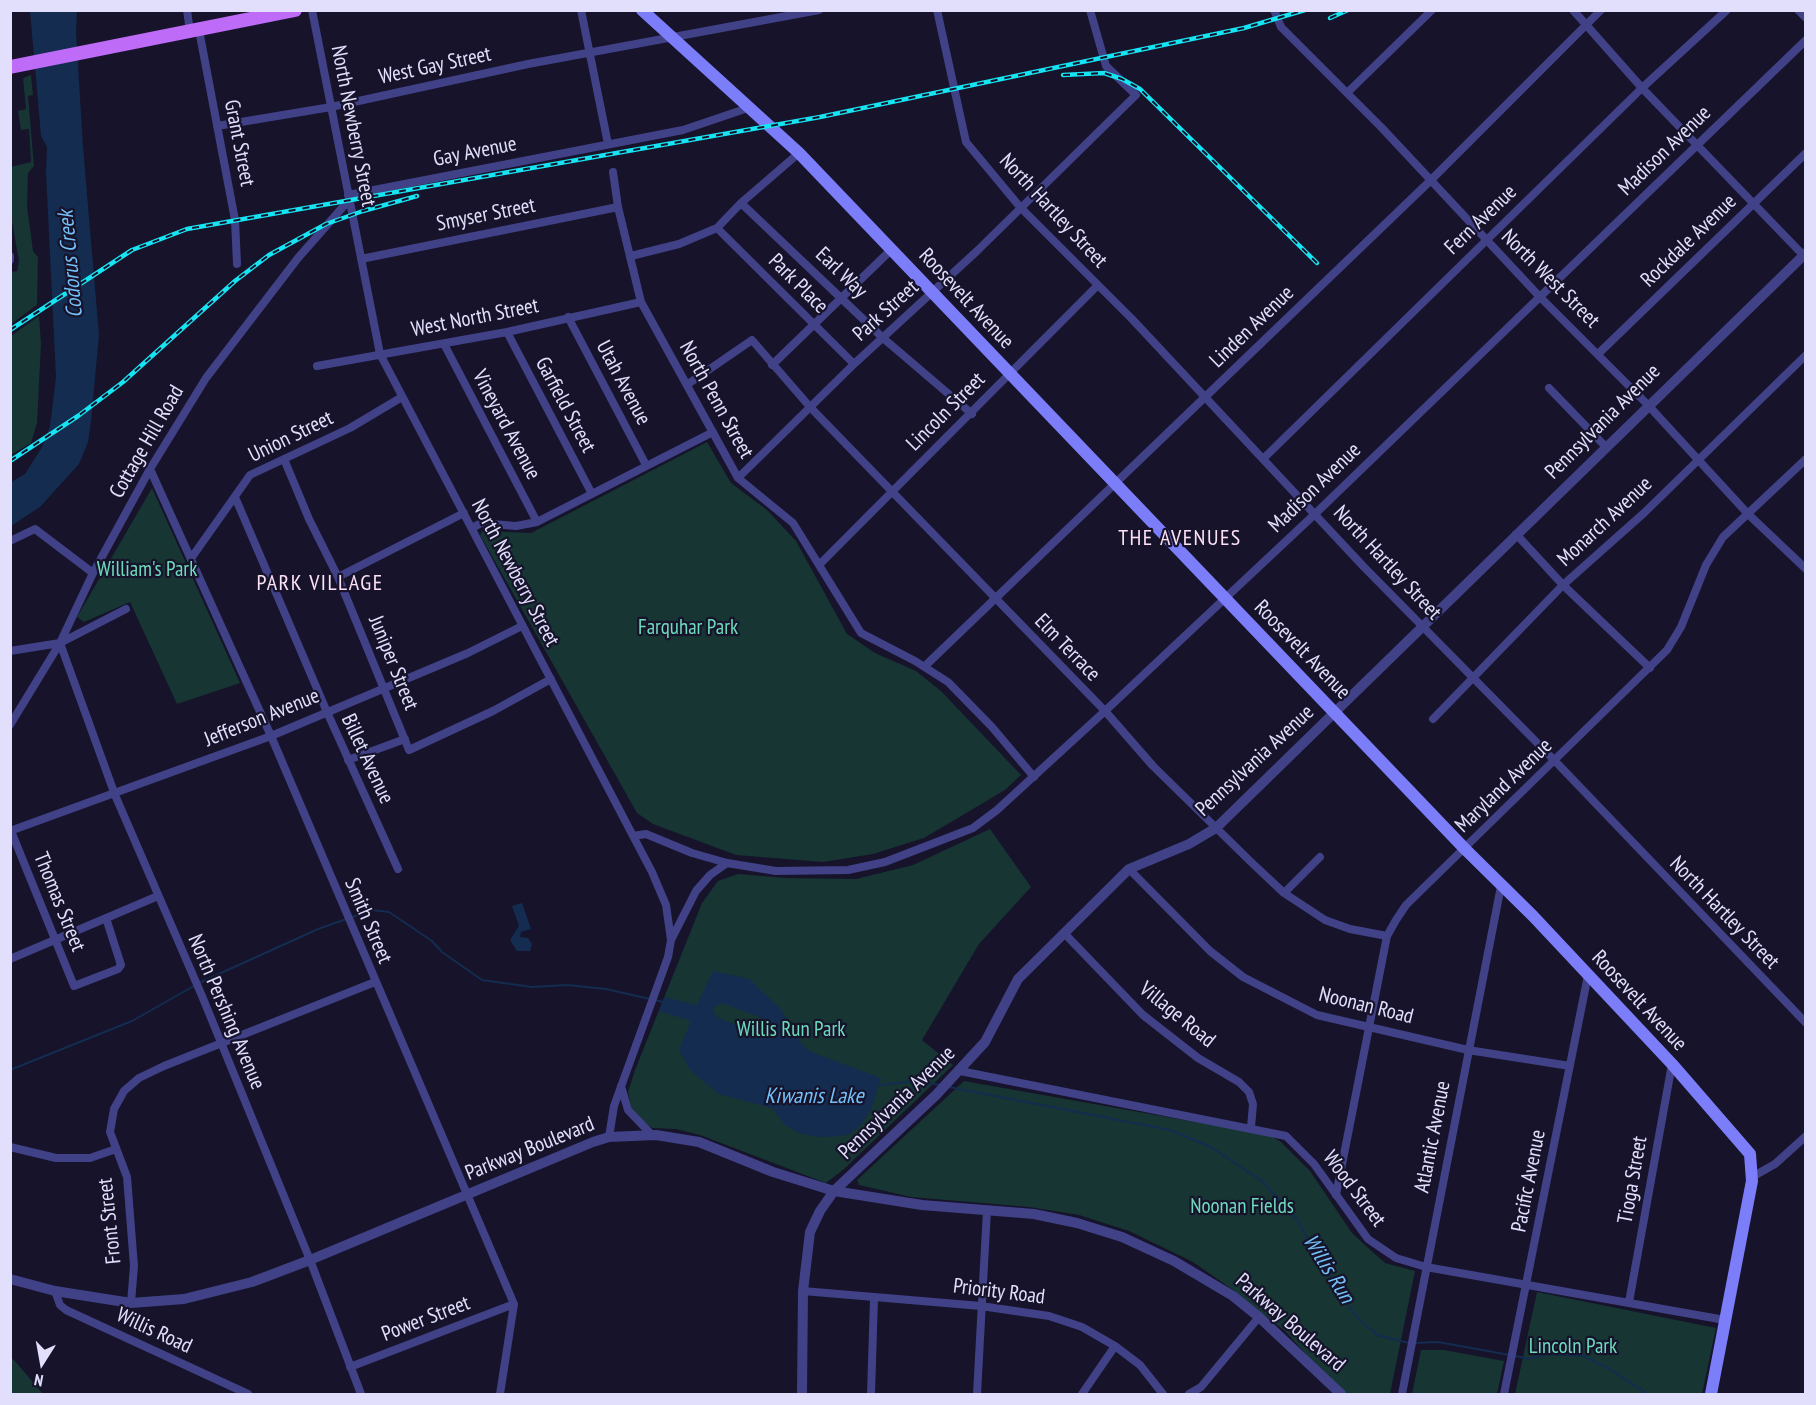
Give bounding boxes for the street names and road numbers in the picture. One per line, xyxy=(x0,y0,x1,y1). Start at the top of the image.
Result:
street label: West Gay Street xyxy=(377,42,493,90)
street label: North Newberry Street xyxy=(325,43,381,209)
street label: Grant Street xyxy=(218,98,260,188)
street label: Madison Avenue xyxy=(1614,101,1716,201)
street label: Gay Avenue xyxy=(431,132,519,172)
street label: North Hartley Street xyxy=(994,149,1112,273)
street label: Fern Avenue xyxy=(1440,180,1522,260)
street label: Rockdale Avenue xyxy=(1636,189,1742,293)
street label: Smyser Street xyxy=(435,193,537,237)
street label: North West Street xyxy=(1496,225,1604,333)
street label: Earl Way xyxy=(810,242,872,304)
street label: Roosevelt Avenue xyxy=(913,244,1019,354)
street label: Park Place xyxy=(763,249,833,319)
street label: Park Street xyxy=(848,275,924,347)
street label: Linden Avenue xyxy=(1205,281,1299,373)
street label: West North Street xyxy=(409,293,541,343)
street label: Utah Avenue xyxy=(590,337,656,429)
street label: North Penn Street xyxy=(673,337,759,463)
street label: Garfield Street xyxy=(529,353,601,457)
street label: Pennsylvania Avenue xyxy=(1540,359,1666,485)
street label: Vineyard Avenue xyxy=(467,366,545,484)
street label: Lincoln Street xyxy=(901,367,991,457)
street label: Cottage Hill Road xyxy=(105,381,189,503)
street label: Union Street xyxy=(245,406,337,468)
street label: Madison Avenue xyxy=(1264,438,1366,538)
street label: Monarch Avenue xyxy=(1552,472,1658,572)
street label: North Newberry Street xyxy=(466,495,564,651)
street label: North Hartley Street xyxy=(1328,501,1446,625)
street label: Roosevelt Avenue xyxy=(1249,595,1355,705)
street label: Elm Terrace xyxy=(1029,609,1105,687)
street label: Juniper Street xyxy=(363,612,423,714)
street label: Jefferson Avenue xyxy=(201,684,323,752)
street label: Pennsylvania Avenue xyxy=(1191,700,1319,822)
street label: Billet Avenue xyxy=(335,710,399,808)
street label: Maryland Avenue xyxy=(1450,734,1558,838)
street label: Thomas Street xyxy=(28,849,90,955)
street label: North Hartley Street xyxy=(1664,851,1784,975)
street label: Smith Street xyxy=(339,875,397,967)
street label: North Pershing Avenue xyxy=(182,931,270,1093)
street label: Roosevelt Avenue xyxy=(1586,946,1692,1056)
street label: Village Road xyxy=(1134,977,1220,1053)
street label: Noonan Road xyxy=(1316,982,1416,1030)
street label: Pennsylvania Avenue xyxy=(834,1041,960,1165)
street label: Atlantic Avenue xyxy=(1410,1079,1456,1195)
street label: Parkway Boulevard xyxy=(462,1112,598,1186)
street label: Pacific Avenue xyxy=(1507,1128,1551,1234)
street label: Tioga Street xyxy=(1613,1134,1653,1226)
street label: Wood Street xyxy=(1317,1146,1391,1232)
street label: Front Street xyxy=(93,1177,127,1265)
street label: Parkway Boulevard xyxy=(1230,1269,1350,1377)
street label: Priority Road xyxy=(952,1274,1046,1310)
street label: Power Street xyxy=(378,1291,474,1347)
street label: Willis Road xyxy=(112,1303,196,1359)

